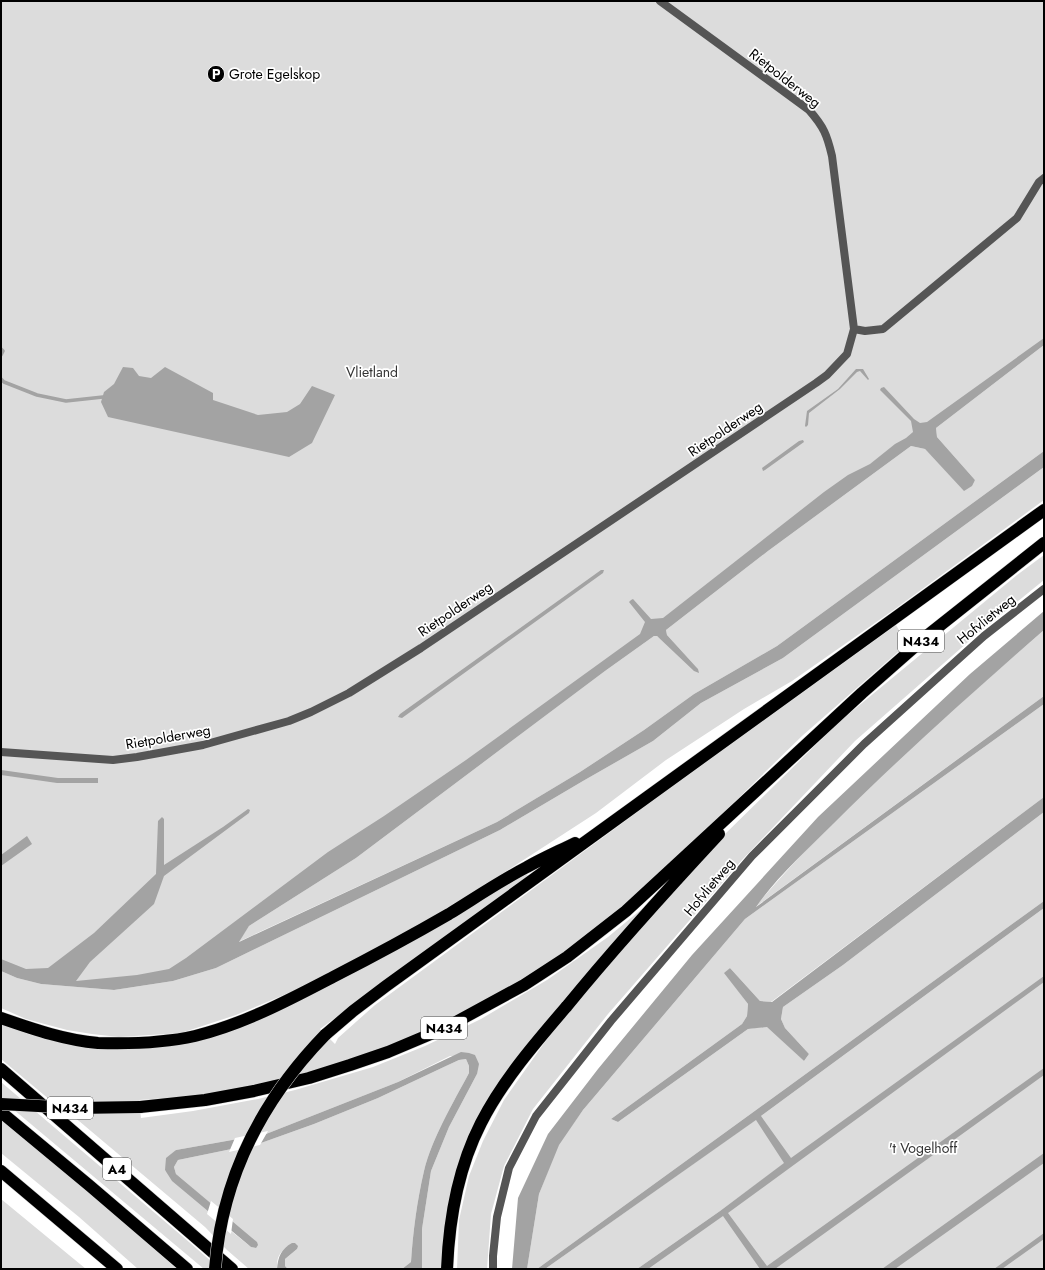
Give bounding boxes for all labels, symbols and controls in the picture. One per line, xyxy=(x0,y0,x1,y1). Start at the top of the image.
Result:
street label: Rietpolderweg xyxy=(745,44,825,112)
parking icon: Grote Egelskop xyxy=(206,64,226,84)
place label: Grote Egelskop xyxy=(229,64,320,84)
park label: Vlietland xyxy=(346,362,398,382)
street label: Rietpolderweg xyxy=(684,397,766,461)
street label: Rietpolderweg xyxy=(414,577,496,641)
street label: Hofvlietweg xyxy=(953,589,1019,649)
road number: N434 xyxy=(898,630,944,652)
street label: Rietpolderweg xyxy=(124,720,212,754)
street label: Hofvlietweg xyxy=(679,854,739,920)
road number: N434 xyxy=(421,1017,467,1039)
road number: N434 xyxy=(47,1097,93,1119)
park label: 't Vogelhoff xyxy=(889,1138,958,1158)
road number: A4 xyxy=(103,1158,131,1180)

